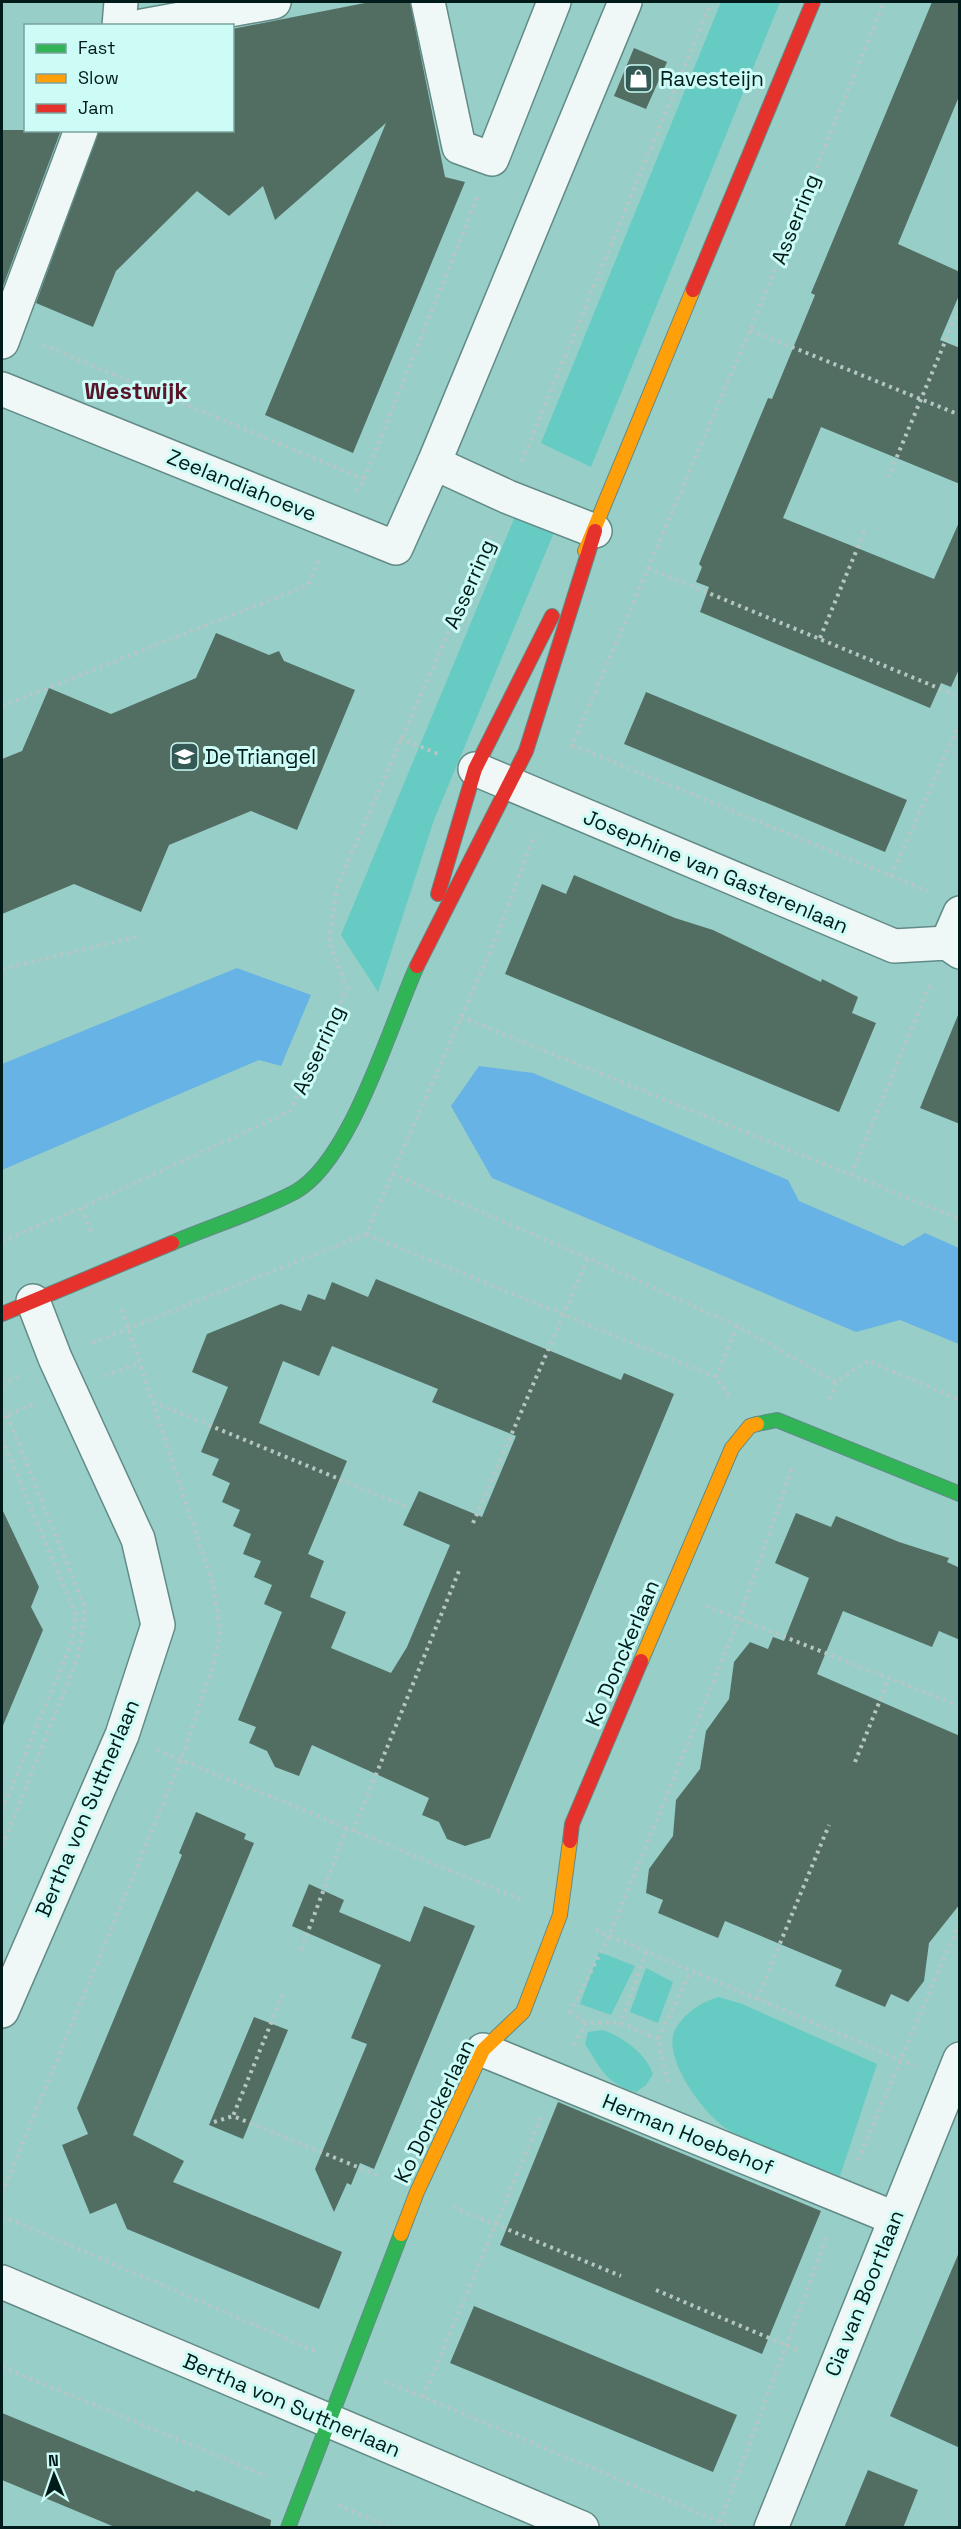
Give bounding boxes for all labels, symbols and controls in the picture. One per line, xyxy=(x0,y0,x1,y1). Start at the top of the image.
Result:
legend xyxy=(24,24,234,132)
text: Fast xyxy=(78,36,115,59)
shop icon: Ravesteijn xyxy=(623,62,655,94)
place label: Ravesteijn xyxy=(660,65,764,92)
text: Slow xyxy=(78,66,119,89)
text: Jam xyxy=(78,96,114,119)
street label: Asserring xyxy=(765,170,825,268)
district label: Westwijk xyxy=(84,375,188,406)
street label: Zeelandiahoeve xyxy=(163,443,321,527)
street label: Asserring xyxy=(437,535,501,633)
school or university icon: De Triangel xyxy=(168,740,200,772)
place label: De Triangel xyxy=(205,743,316,770)
street label: Josephine van Gasterenlaan xyxy=(579,803,853,939)
street label: Asserring xyxy=(286,1001,350,1099)
street label: Ko Donckerlaan xyxy=(579,1576,665,1730)
street label: Bertha von Suttnerlaan xyxy=(29,1695,145,1921)
street label: Ko Donckerlaan xyxy=(388,2035,480,2187)
street label: Herman Hoebehof xyxy=(598,2087,778,2181)
street label: Cia van Boortlaan xyxy=(818,2206,910,2380)
street label: Bertha von Suttnerlaan xyxy=(179,2347,405,2463)
north arrow xyxy=(24,2445,84,2505)
text: N xyxy=(48,2450,59,2471)

